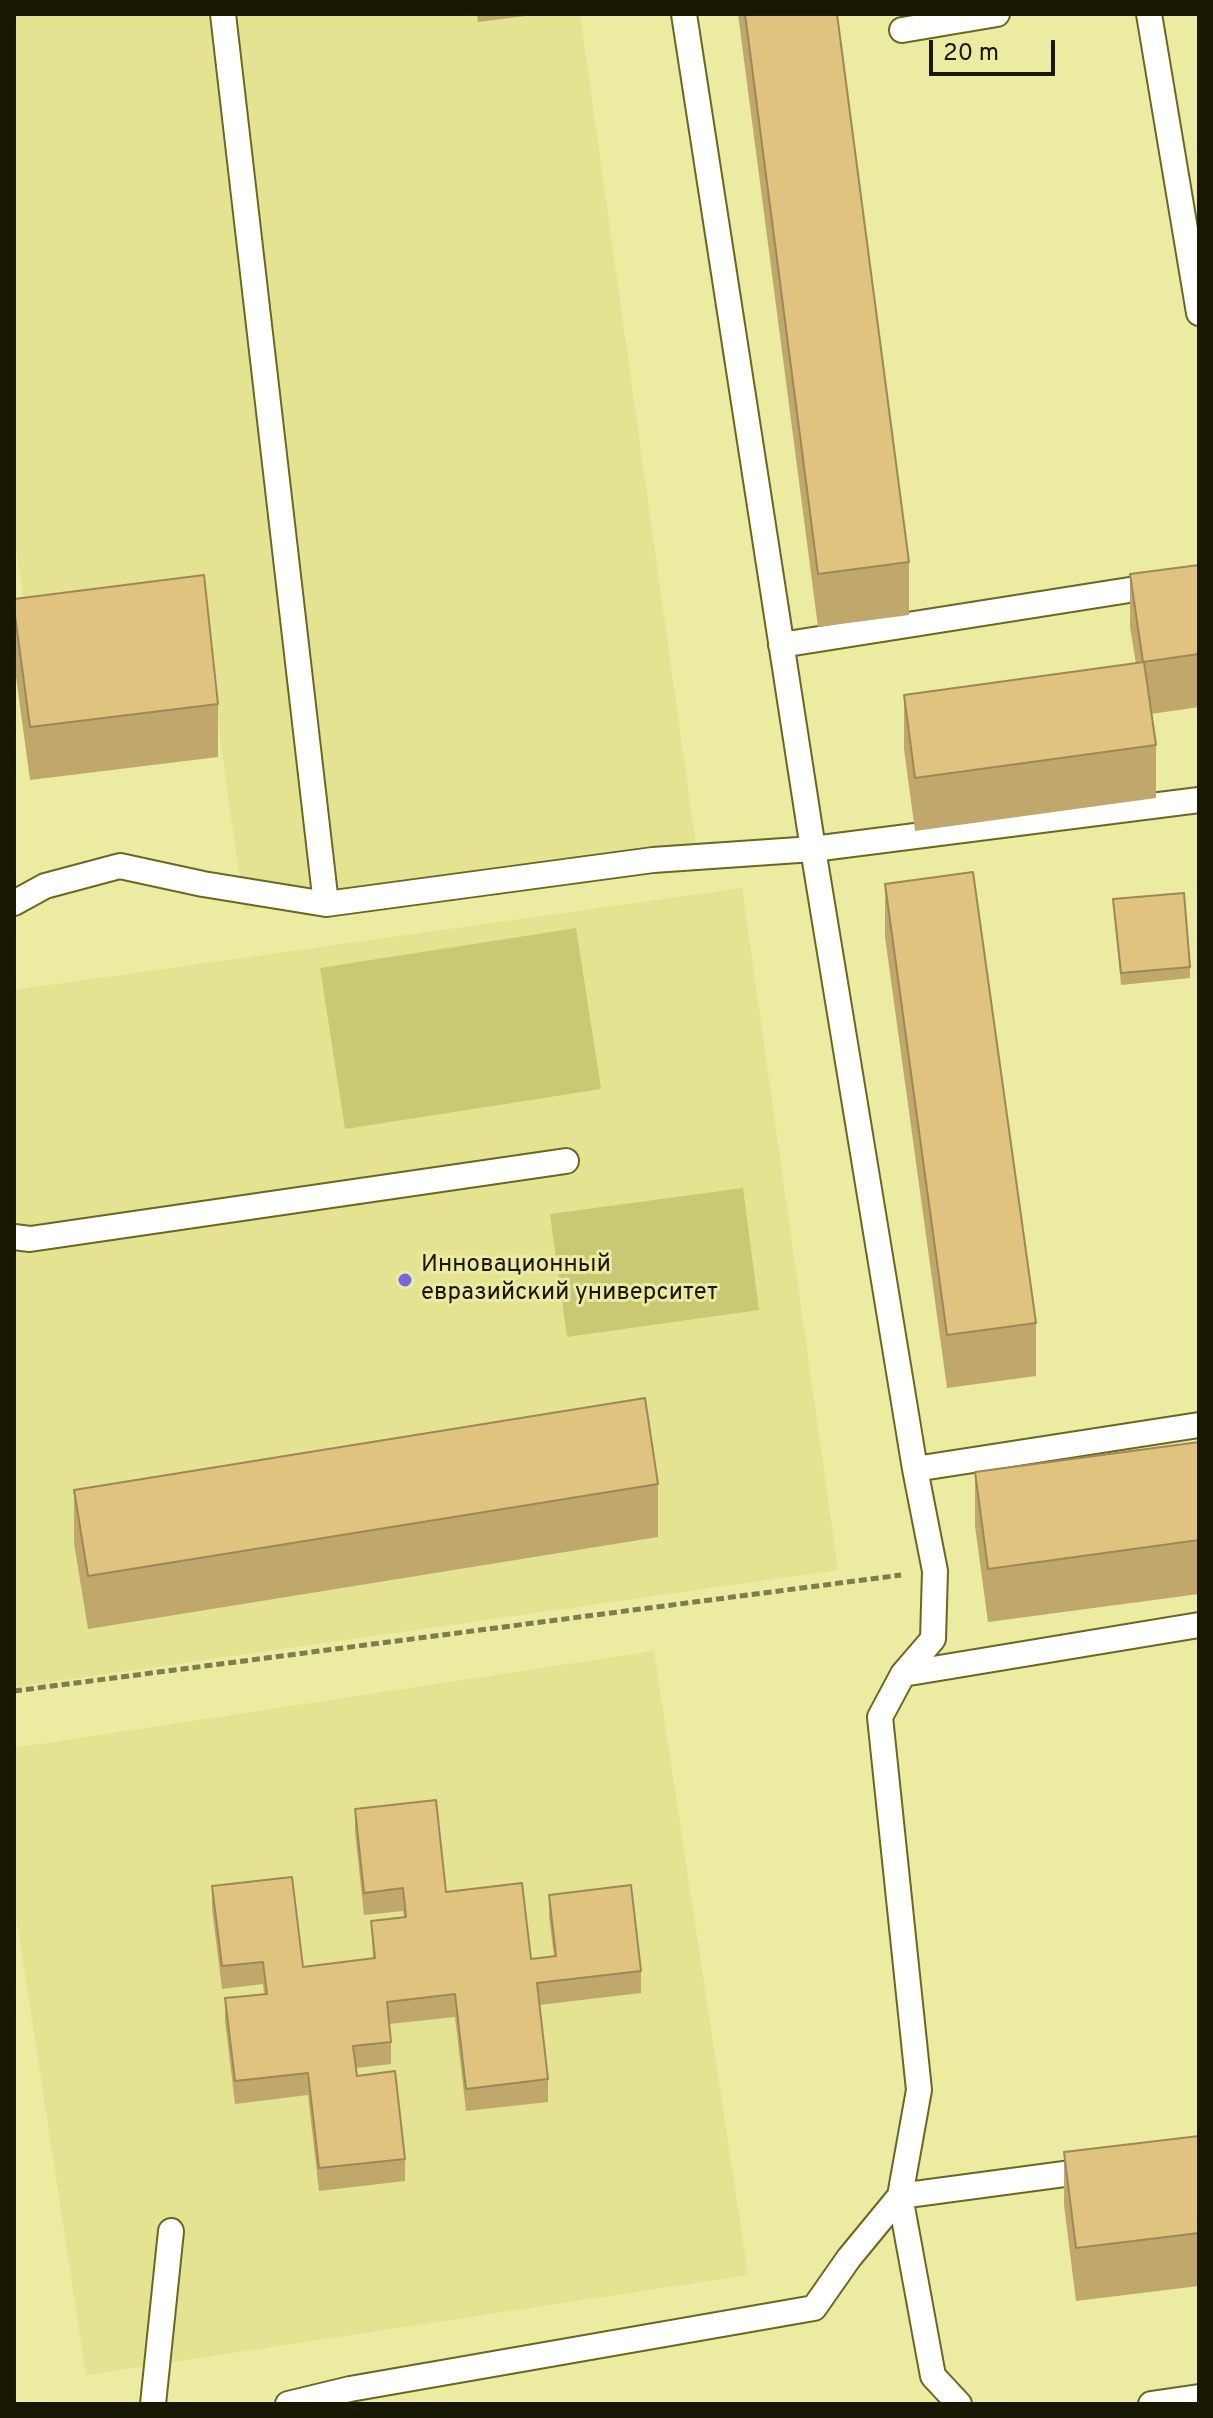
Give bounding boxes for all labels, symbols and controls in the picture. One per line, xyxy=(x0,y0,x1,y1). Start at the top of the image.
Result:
scale bar xyxy=(933,24,1059,74)
text: 20 m xyxy=(943,39,999,69)
place label: Инновационный евразийский университет xyxy=(421,1252,718,1308)
marker: Инновационный евразийский университет xyxy=(396,1271,414,1289)

